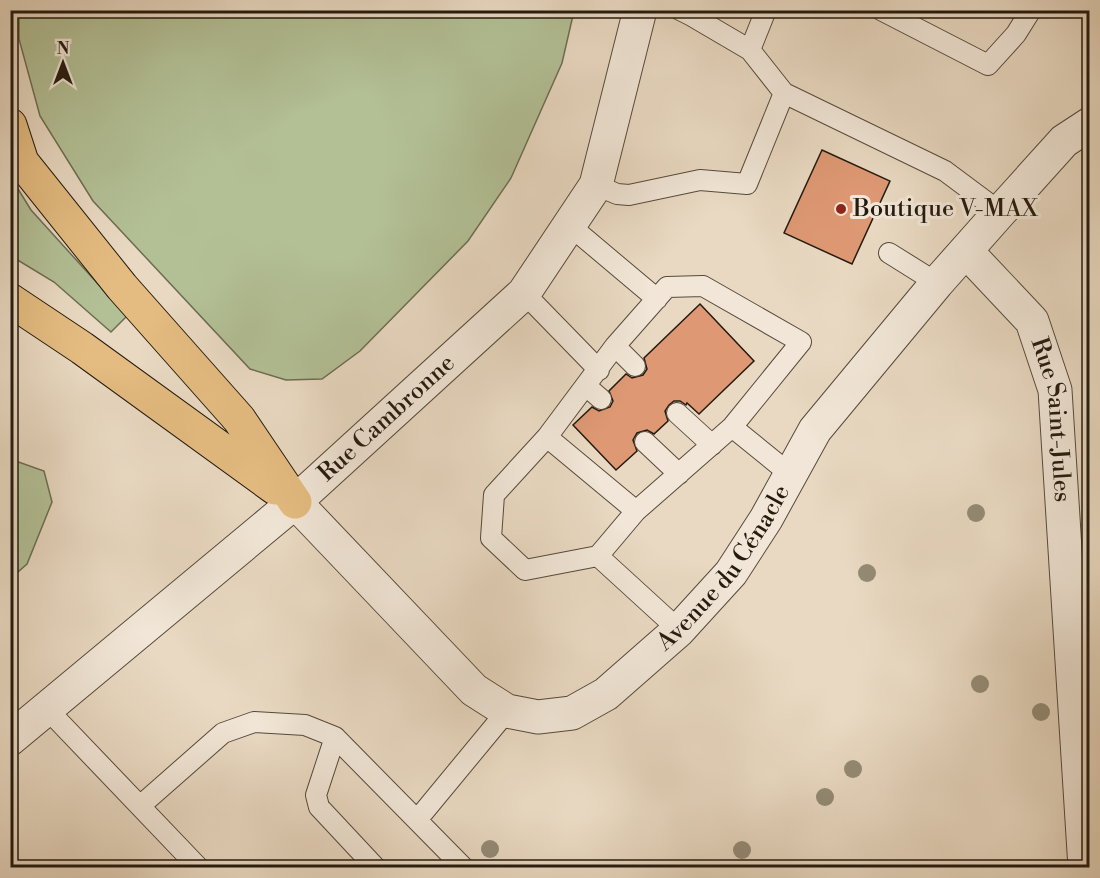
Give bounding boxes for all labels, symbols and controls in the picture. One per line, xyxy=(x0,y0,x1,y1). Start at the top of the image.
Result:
north arrow xyxy=(33,33,93,93)
text: N xyxy=(57,39,70,59)
place label: Boutique V-MAX xyxy=(852,194,1039,224)
marker: Boutique V-MAX xyxy=(834,202,848,216)
street label: Rue Saint-Jules xyxy=(1024,334,1077,503)
street label: Rue Cambronne xyxy=(312,348,461,489)
street label: Avenue du Cénacle xyxy=(650,480,797,658)

